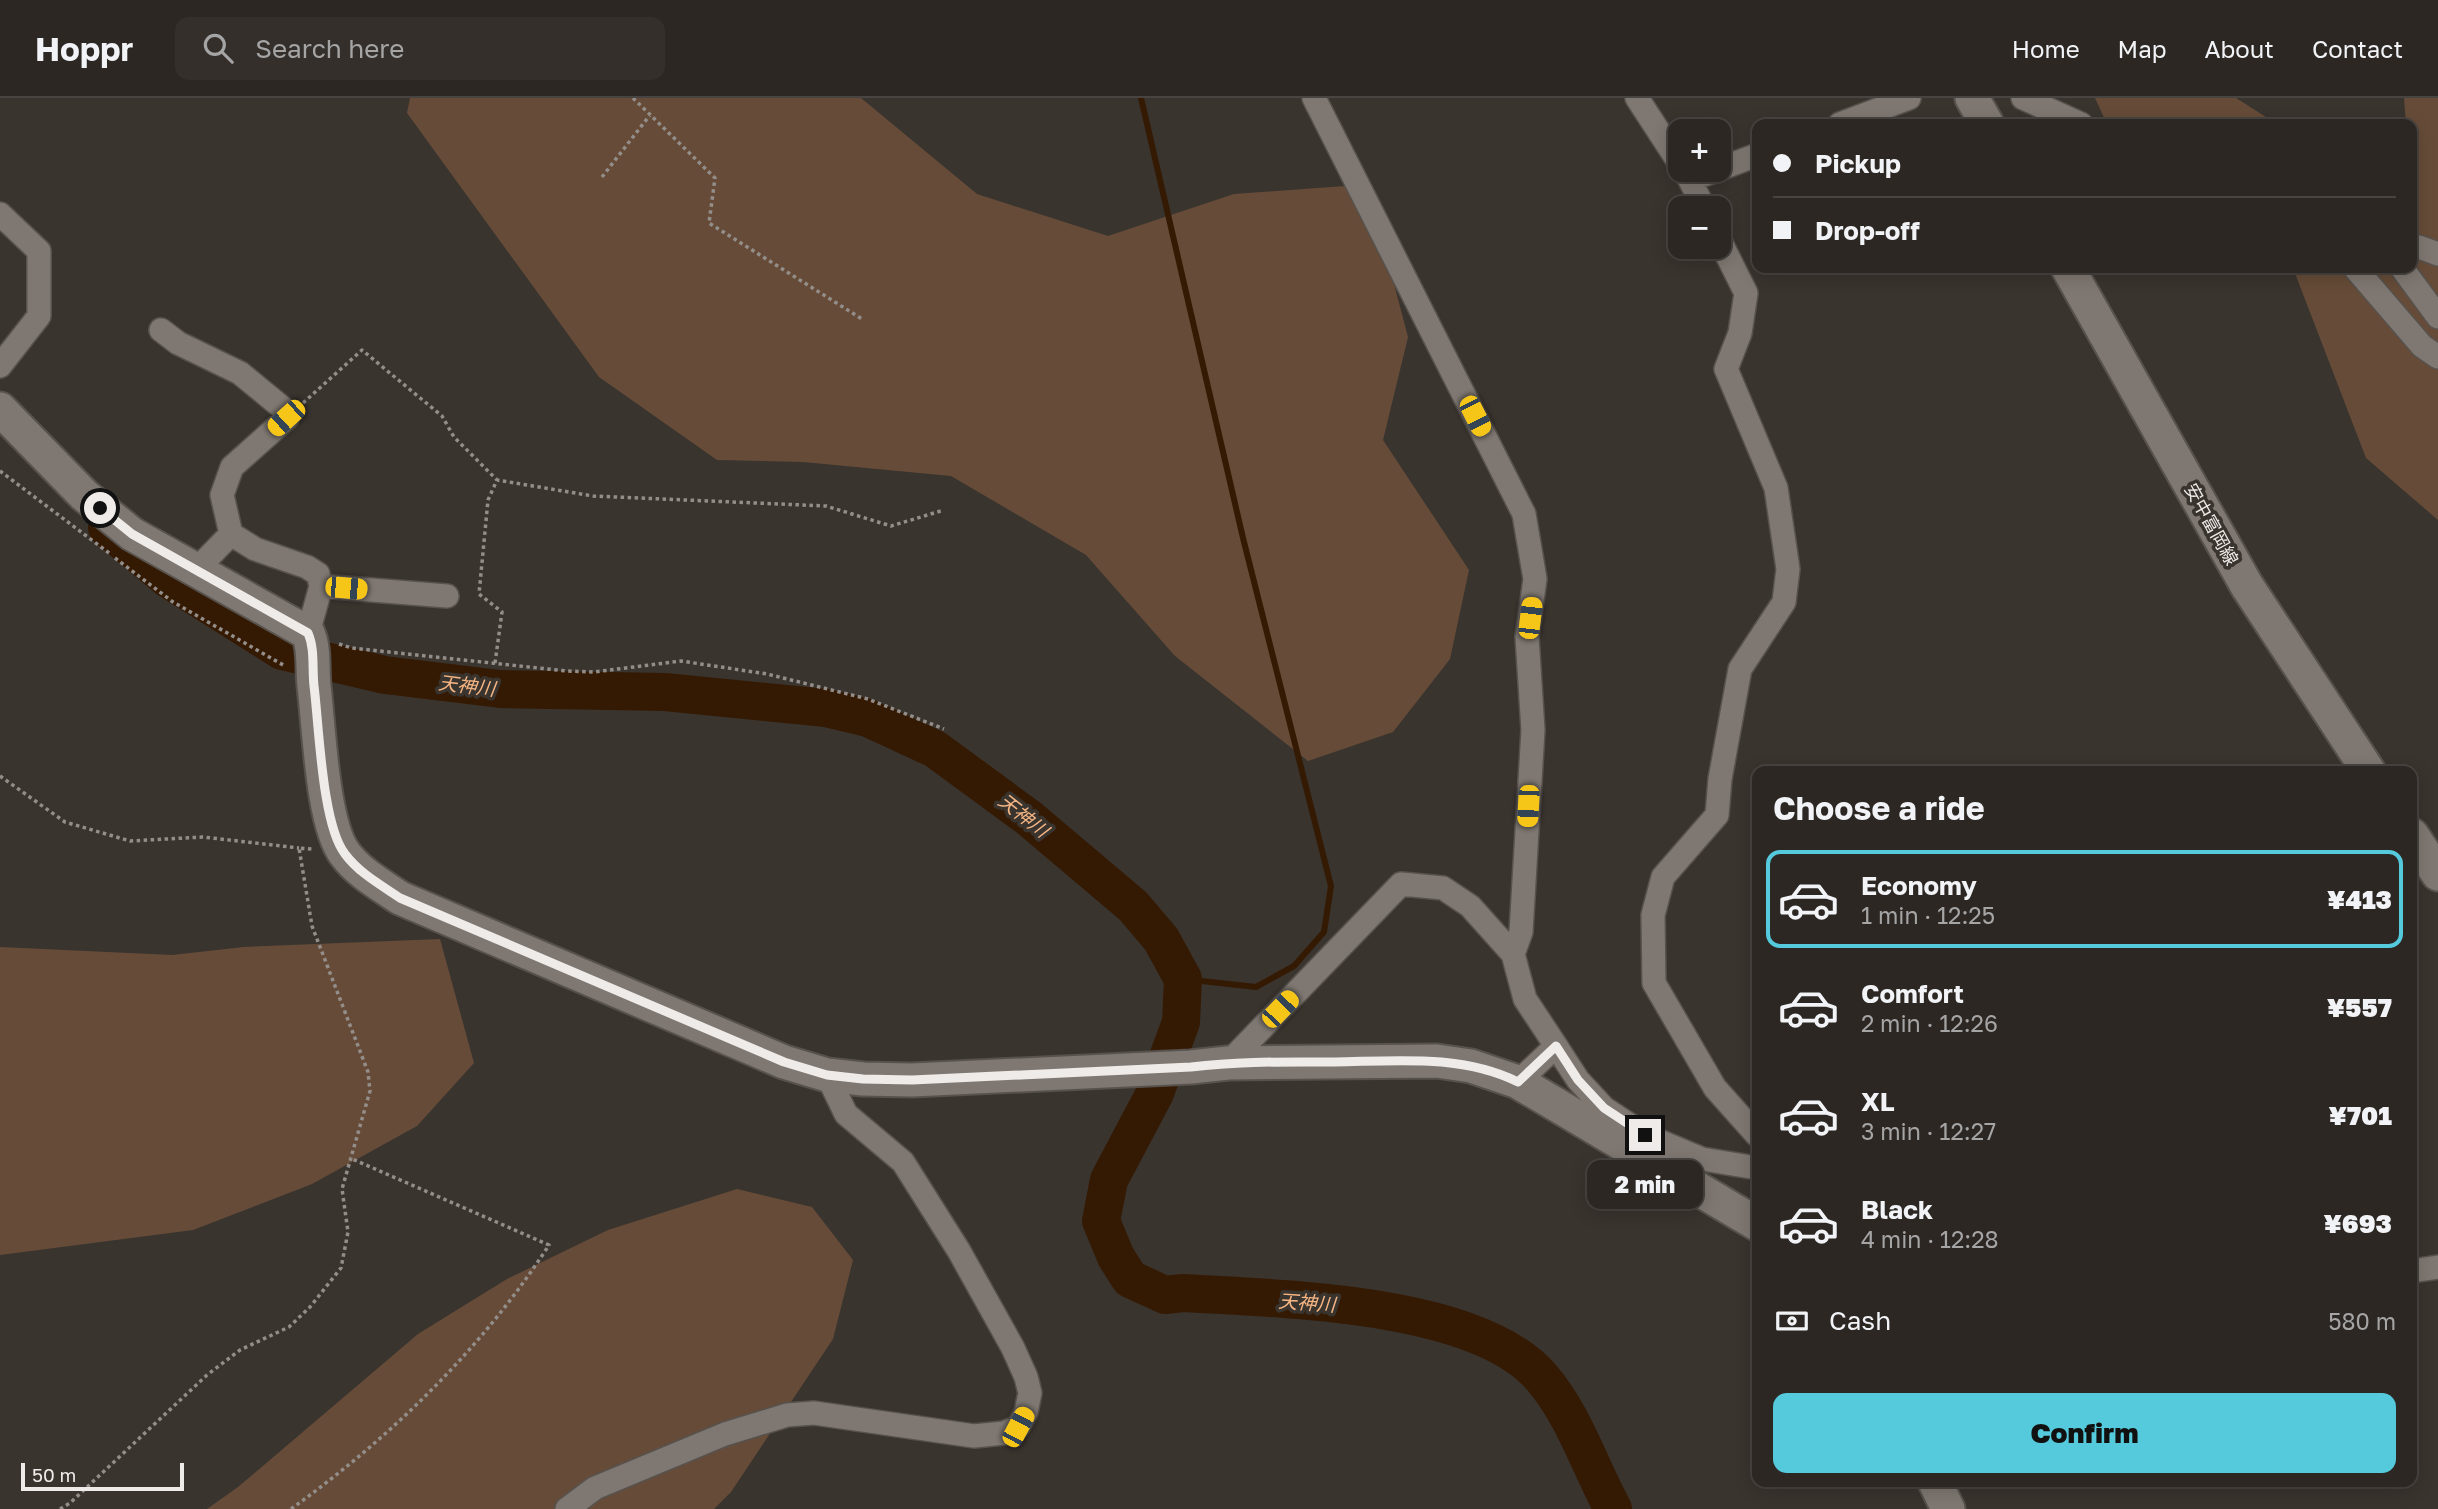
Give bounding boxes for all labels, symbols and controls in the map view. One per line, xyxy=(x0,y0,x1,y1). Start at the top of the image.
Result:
search box xyxy=(175,17,665,80)
text: Hoppr xyxy=(35,29,133,68)
icon: search xyxy=(199,29,237,67)
text: Search here xyxy=(255,33,404,64)
text: Home xyxy=(2012,34,2080,63)
text: Map xyxy=(2118,34,2167,63)
text: About xyxy=(2205,34,2274,63)
text: Contact xyxy=(2312,34,2403,63)
map controls xyxy=(1668,119,1731,259)
button: + xyxy=(1668,119,1731,182)
text: Pickup xyxy=(1815,148,1901,179)
button: − xyxy=(1668,196,1731,259)
text: Drop-off xyxy=(1815,215,1920,246)
car xyxy=(1457,393,1494,439)
car xyxy=(264,396,309,440)
street label: 安中富岡線 xyxy=(2181,479,2243,569)
route start xyxy=(84,492,116,524)
car xyxy=(325,576,368,600)
car xyxy=(1518,596,1543,640)
water label: 天神川 xyxy=(437,670,499,700)
car xyxy=(1517,784,1540,828)
water label: 天神川 xyxy=(994,788,1055,843)
text: Choose a ride xyxy=(1773,789,1985,827)
icon: car xyxy=(1777,868,1840,931)
text: Economy xyxy=(1861,870,1977,901)
text: ¥413 xyxy=(2327,884,2392,915)
text: 1 min · 12:25 xyxy=(1861,901,1995,929)
icon: car xyxy=(1777,976,1840,1039)
text: Comfort xyxy=(1861,978,1964,1009)
car xyxy=(1258,987,1303,1031)
text: ¥557 xyxy=(2327,992,2392,1023)
text: 2 min · 12:26 xyxy=(1861,1009,1998,1037)
icon: car xyxy=(1777,1084,1840,1147)
text: XL xyxy=(1861,1086,1895,1117)
text: ¥701 xyxy=(2329,1100,2392,1131)
text: 3 min · 12:27 xyxy=(1861,1117,1996,1145)
route end xyxy=(1629,1119,1661,1151)
callout: 2 min xyxy=(1587,1160,1703,1208)
text: 2 min xyxy=(1615,1170,1675,1198)
icon: car xyxy=(1777,1192,1840,1255)
text: Black xyxy=(1861,1194,1933,1225)
text: ¥693 xyxy=(2323,1208,2392,1239)
text: 4 min · 12:28 xyxy=(1861,1225,1999,1253)
water label: 天神川 xyxy=(1278,1289,1338,1316)
icon: cash xyxy=(1773,1302,1811,1340)
text: Cash xyxy=(1829,1305,1891,1336)
text: 580 m xyxy=(2328,1307,2396,1335)
button: Confirm xyxy=(1773,1393,2396,1473)
car xyxy=(999,1404,1038,1450)
scale bar xyxy=(21,1460,184,1492)
text: 50 m xyxy=(32,1463,76,1486)

